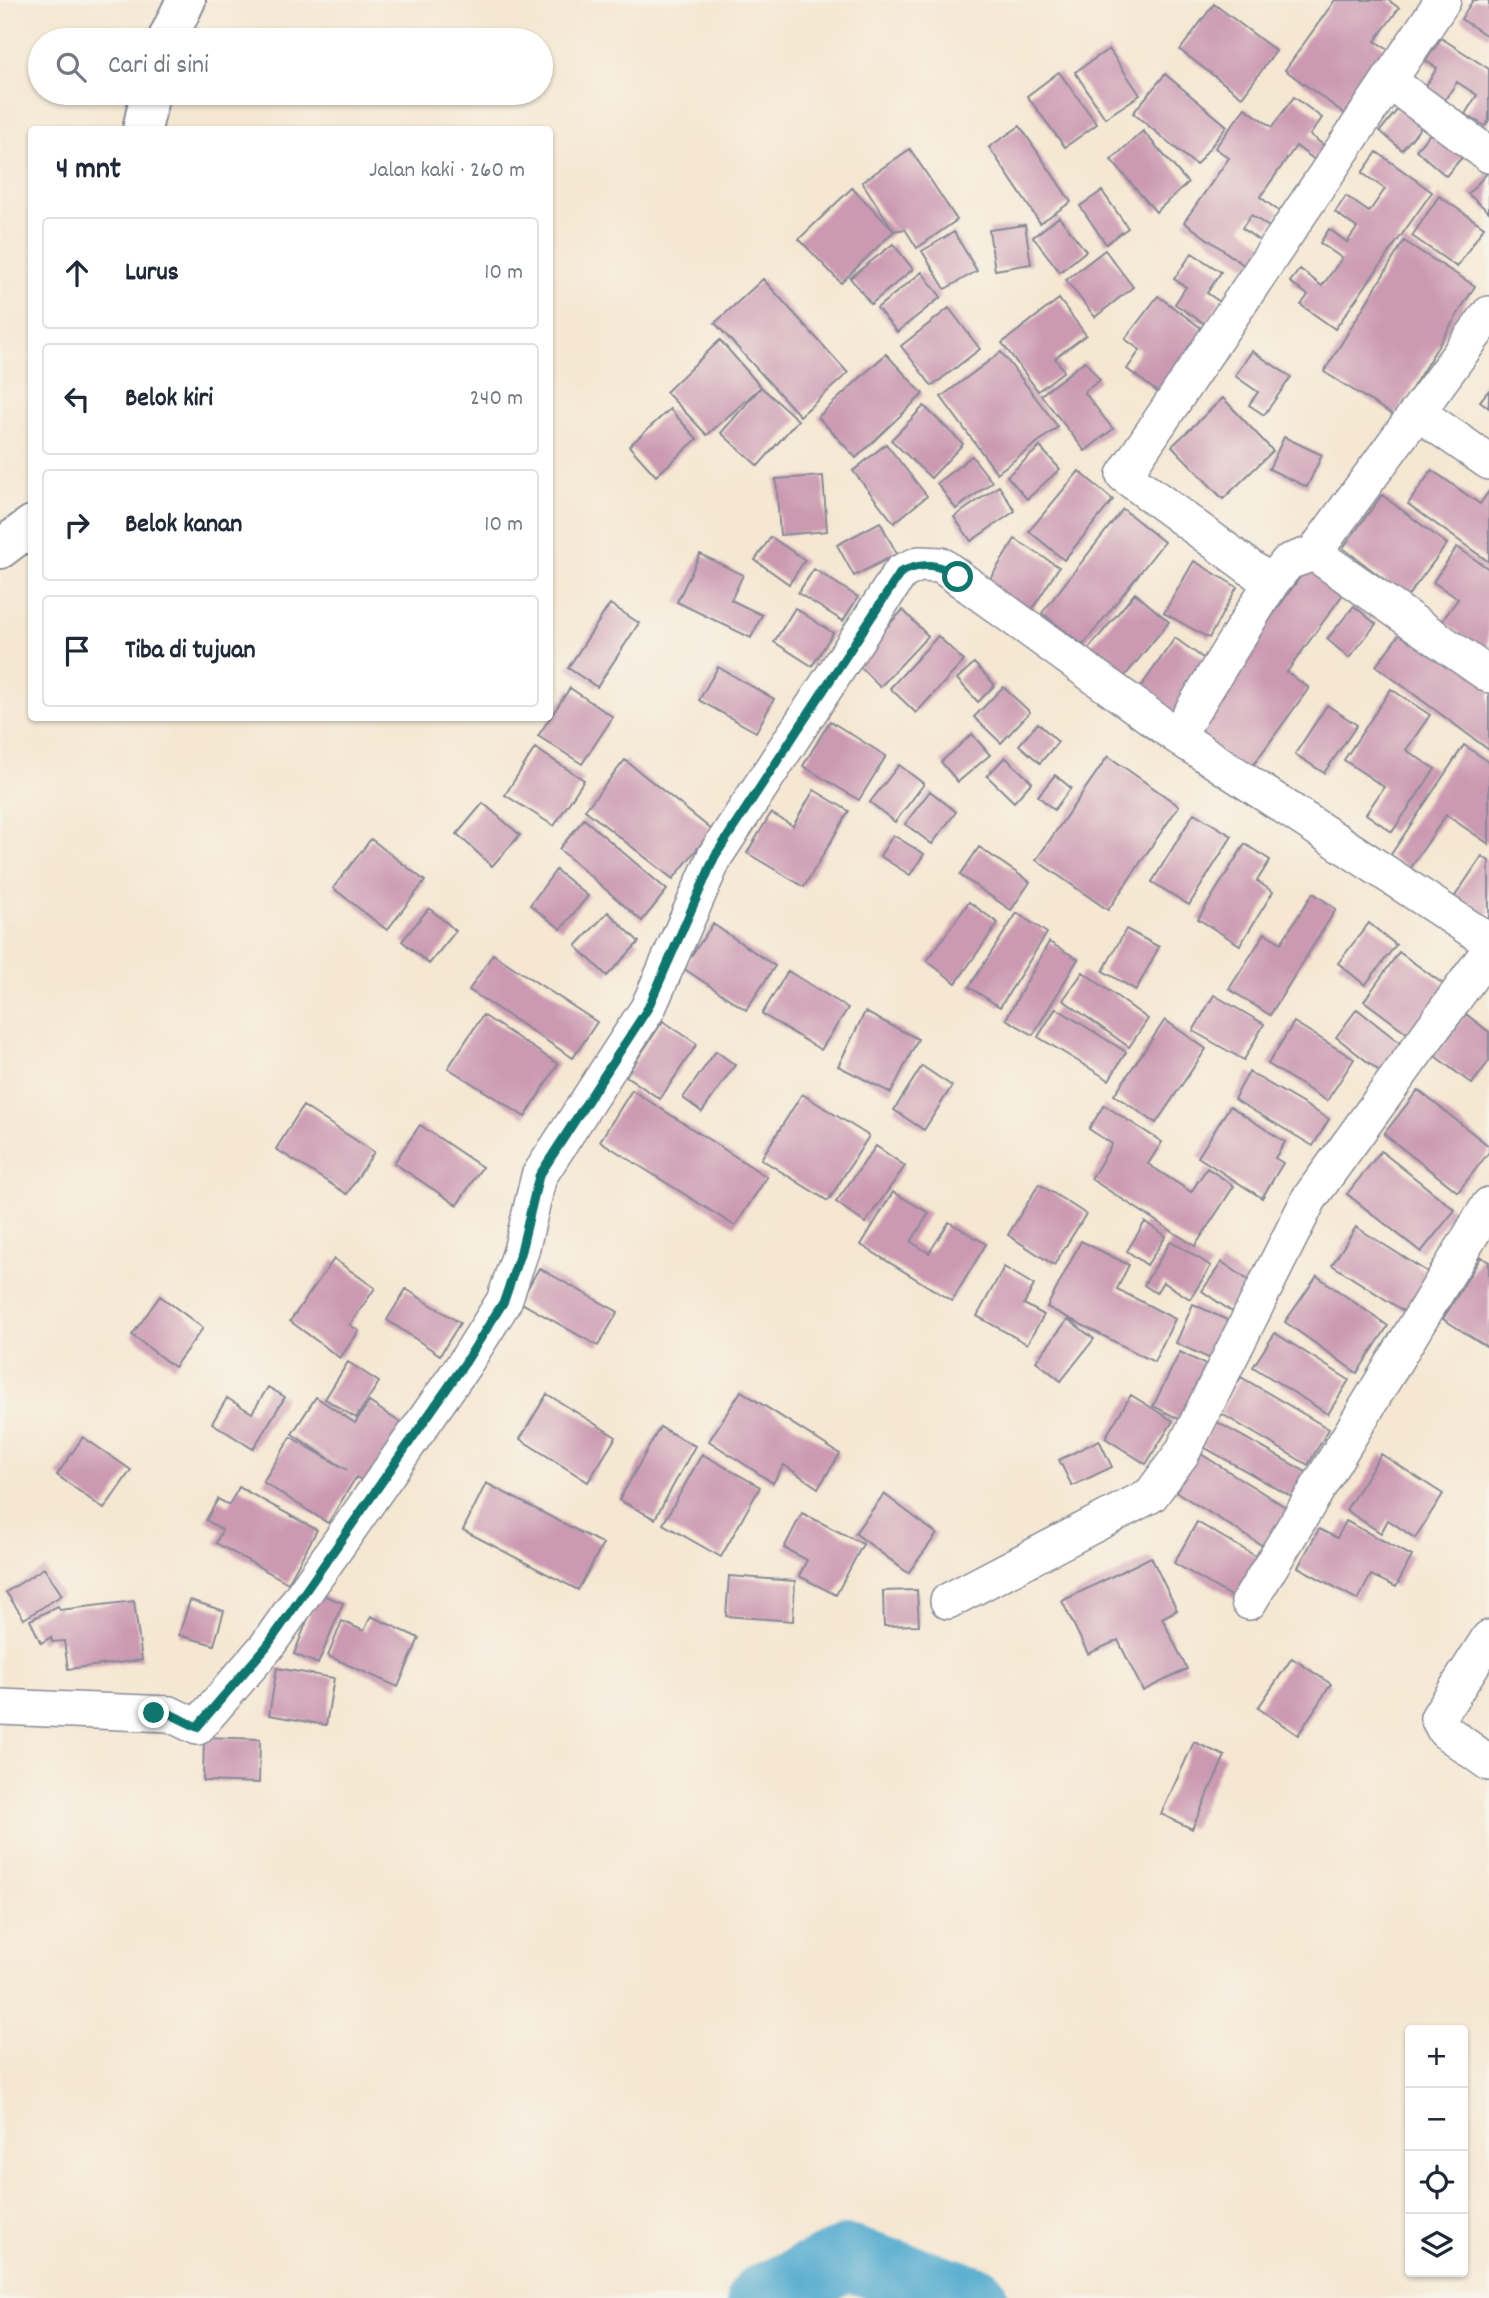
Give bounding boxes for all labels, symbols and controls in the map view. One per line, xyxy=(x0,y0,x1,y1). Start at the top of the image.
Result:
search box xyxy=(28,28,553,105)
icon: search xyxy=(52,48,90,86)
text: Cari di sini xyxy=(108,48,209,85)
text: 4 mnt xyxy=(56,150,121,193)
text: Jalan kaki · 260 m xyxy=(369,155,525,188)
icon: ahead xyxy=(58,254,96,292)
text: Lurus xyxy=(125,255,179,292)
text: 10 m xyxy=(484,257,523,290)
icon: left xyxy=(58,380,96,418)
text: Belok kiri xyxy=(125,381,213,418)
text: 240 m xyxy=(470,383,523,416)
icon: right xyxy=(58,506,96,544)
text: Belok kanan xyxy=(125,507,242,544)
text: 10 m xyxy=(484,509,523,542)
route start xyxy=(942,561,973,592)
icon: arrive xyxy=(58,632,96,670)
text: Tiba di tujuan xyxy=(125,633,256,670)
route end xyxy=(138,1697,169,1728)
map controls xyxy=(1405,2025,1468,2277)
button: + xyxy=(1405,2025,1468,2088)
button: − xyxy=(1405,2088,1468,2151)
button: locate xyxy=(1405,2151,1468,2214)
button: layers xyxy=(1405,2214,1468,2277)

